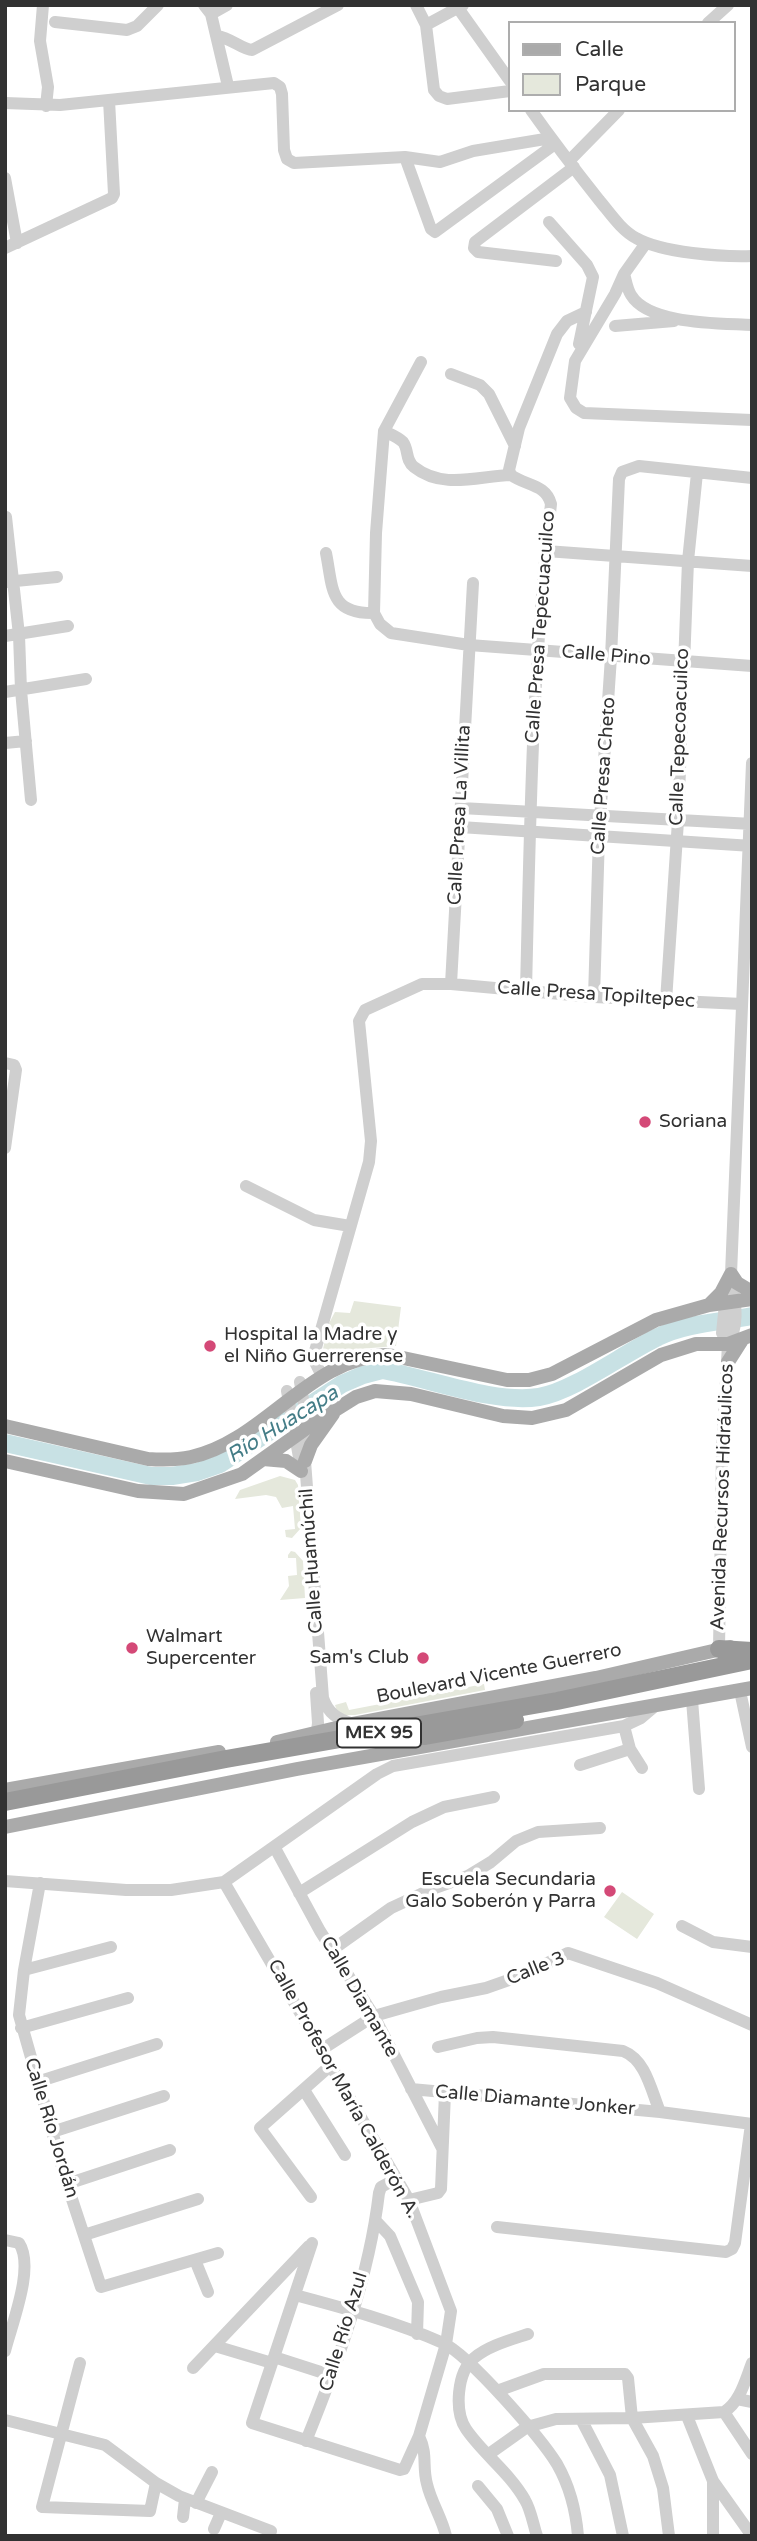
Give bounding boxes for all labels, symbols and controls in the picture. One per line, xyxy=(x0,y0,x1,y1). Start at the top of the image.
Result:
legend xyxy=(508,21,736,112)
text: Calle xyxy=(575,37,624,62)
text: Parque xyxy=(575,72,646,97)
street label: Calle Presa Tepecuacuilco xyxy=(521,510,561,744)
street label: Calle Pino xyxy=(560,641,652,671)
street label: Calle Tepecoacuilco xyxy=(666,648,694,826)
street label: Calle Presa Cheto xyxy=(587,696,621,856)
street label: Calle Presa La Villita xyxy=(444,724,476,906)
street label: Calle Presa Topiltepec xyxy=(496,977,696,1013)
place label: Soriana xyxy=(659,1111,727,1133)
marker: Soriana xyxy=(637,1114,653,1130)
place label: Hospital la Madre y el Niño Guerrerense xyxy=(224,1324,403,1368)
marker: Hospital la Madre y el Niño Guerrerense xyxy=(202,1338,218,1354)
street label: Avenida Recursos Hidráulicos xyxy=(707,1363,739,1631)
water label: Río Huacapa xyxy=(223,1381,343,1469)
street label: Calle Huamúchil xyxy=(296,1488,328,1634)
place label: Walmart Supercenter xyxy=(146,1626,256,1670)
street label: Boulevard Vicente Guerrero xyxy=(375,1639,623,1709)
marker: Walmart Supercenter xyxy=(124,1640,140,1656)
place label: Sam's Club xyxy=(309,1647,409,1669)
marker: Sam's Club xyxy=(415,1650,431,1666)
road number: MEX 95 xyxy=(337,1718,421,1748)
place label: Escuela Secundaria Galo Soberón y Parra xyxy=(405,1869,596,1913)
marker: Escuela Secundaria Galo Soberón y Parra xyxy=(602,1883,618,1899)
street label: Calle Diamante xyxy=(315,1932,403,2062)
street label: Calle 3 xyxy=(503,1947,569,1991)
street label: Calle Profesor María Calderón A. xyxy=(262,1955,424,2223)
street label: Calle Río Jordán xyxy=(19,2055,83,2201)
street label: Calle Diamante Jonker xyxy=(434,2081,636,2121)
street label: Calle Río Azul xyxy=(315,2270,373,2394)

